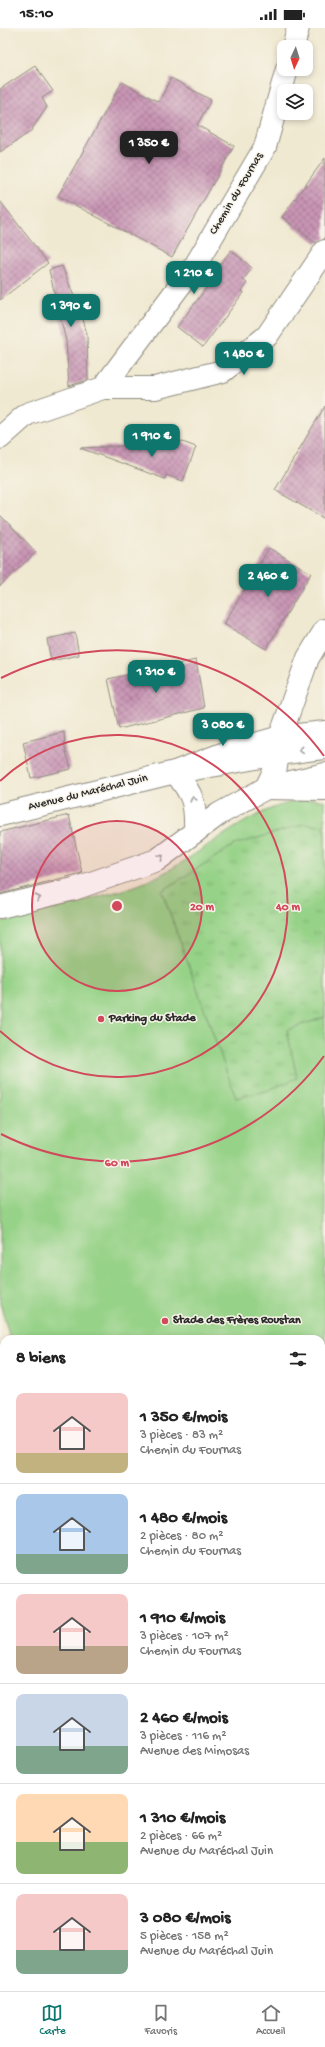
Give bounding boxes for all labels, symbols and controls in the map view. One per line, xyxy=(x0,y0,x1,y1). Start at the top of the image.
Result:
text: 15:10 xyxy=(20,5,53,23)
north arrow xyxy=(277,40,313,76)
map controls xyxy=(277,40,313,120)
button: layers xyxy=(277,84,313,120)
pin: 1 350 € xyxy=(112,131,186,165)
text: 1 350 € xyxy=(129,136,169,151)
street label: Chemin du Fournas xyxy=(207,150,267,238)
pin: 1 210 € xyxy=(157,261,231,295)
text: 1 210 € xyxy=(175,266,213,281)
pin: 1 390 € xyxy=(34,294,108,328)
text: 1 390 € xyxy=(51,299,91,314)
pin: 1 480 € xyxy=(207,342,281,376)
text: 1 480 € xyxy=(224,347,264,362)
pin: 1 910 € xyxy=(115,424,189,458)
text: 1 910 € xyxy=(133,429,171,444)
pin: 2 460 € xyxy=(231,564,305,598)
text: 2 460 € xyxy=(248,569,288,584)
pin: 1 310 € xyxy=(119,660,193,694)
text: 1 310 € xyxy=(137,665,175,680)
pin: 3 080 € xyxy=(186,713,260,747)
text: 3 080 € xyxy=(202,718,244,733)
one-way arrow xyxy=(298,746,304,755)
street label: Avenue du Maréchal Juin xyxy=(27,771,150,815)
one-way arrow xyxy=(189,796,197,802)
one-way arrow xyxy=(157,854,164,862)
one-way arrow xyxy=(35,894,41,902)
centre of rings xyxy=(110,899,124,913)
text: 20 m xyxy=(190,901,215,915)
text: 40 m xyxy=(275,901,300,915)
place label: Parking du Stade xyxy=(108,1012,197,1026)
marker: Parking du Stade xyxy=(96,1014,106,1024)
text: 60 m xyxy=(105,1157,130,1171)
place label: Stade des Frères Roustan xyxy=(173,1314,301,1328)
marker: Stade des Frères Roustan xyxy=(160,1316,170,1326)
icon: filters xyxy=(287,1348,309,1370)
text: 8 biens xyxy=(16,1349,65,1369)
text: 1 350 €/mois xyxy=(140,1408,227,1428)
icon: home xyxy=(48,1409,96,1457)
text: 3 pièces · 83 m² xyxy=(140,1428,223,1443)
text: Chemin du Fournas xyxy=(140,1443,241,1458)
text: 1 480 €/mois xyxy=(140,1509,227,1529)
icon: home xyxy=(48,1510,96,1558)
text: 2 pièces · 80 m² xyxy=(140,1529,224,1544)
text: Chemin du Fournas xyxy=(140,1544,241,1559)
text: 1 910 €/mois xyxy=(140,1609,225,1629)
icon: home xyxy=(48,1610,96,1658)
text: 3 pièces · 107 m² xyxy=(140,1629,229,1644)
text: Chemin du Fournas xyxy=(140,1644,241,1659)
text: 2 460 €/mois xyxy=(140,1709,228,1729)
icon: home xyxy=(48,1710,96,1758)
text: 3 pièces · 116 m² xyxy=(140,1729,226,1744)
text: Avenue des Mimosas xyxy=(140,1744,249,1759)
text: 1 310 €/mois xyxy=(140,1809,225,1829)
icon: home xyxy=(48,1810,96,1858)
text: 2 pièces · 66 m² xyxy=(140,1829,222,1844)
text: Avenue du Maréchal Juin xyxy=(140,1844,273,1859)
text: 3 080 €/mois xyxy=(140,1909,231,1929)
icon: home xyxy=(48,1910,96,1958)
text: 5 pièces · 158 m² xyxy=(140,1929,229,1944)
text: Avenue du Maréchal Juin xyxy=(140,1944,273,1959)
tab: Carte xyxy=(39,2002,66,2038)
tab: Favoris xyxy=(144,2002,177,2038)
tab: Accueil xyxy=(256,2002,286,2038)

